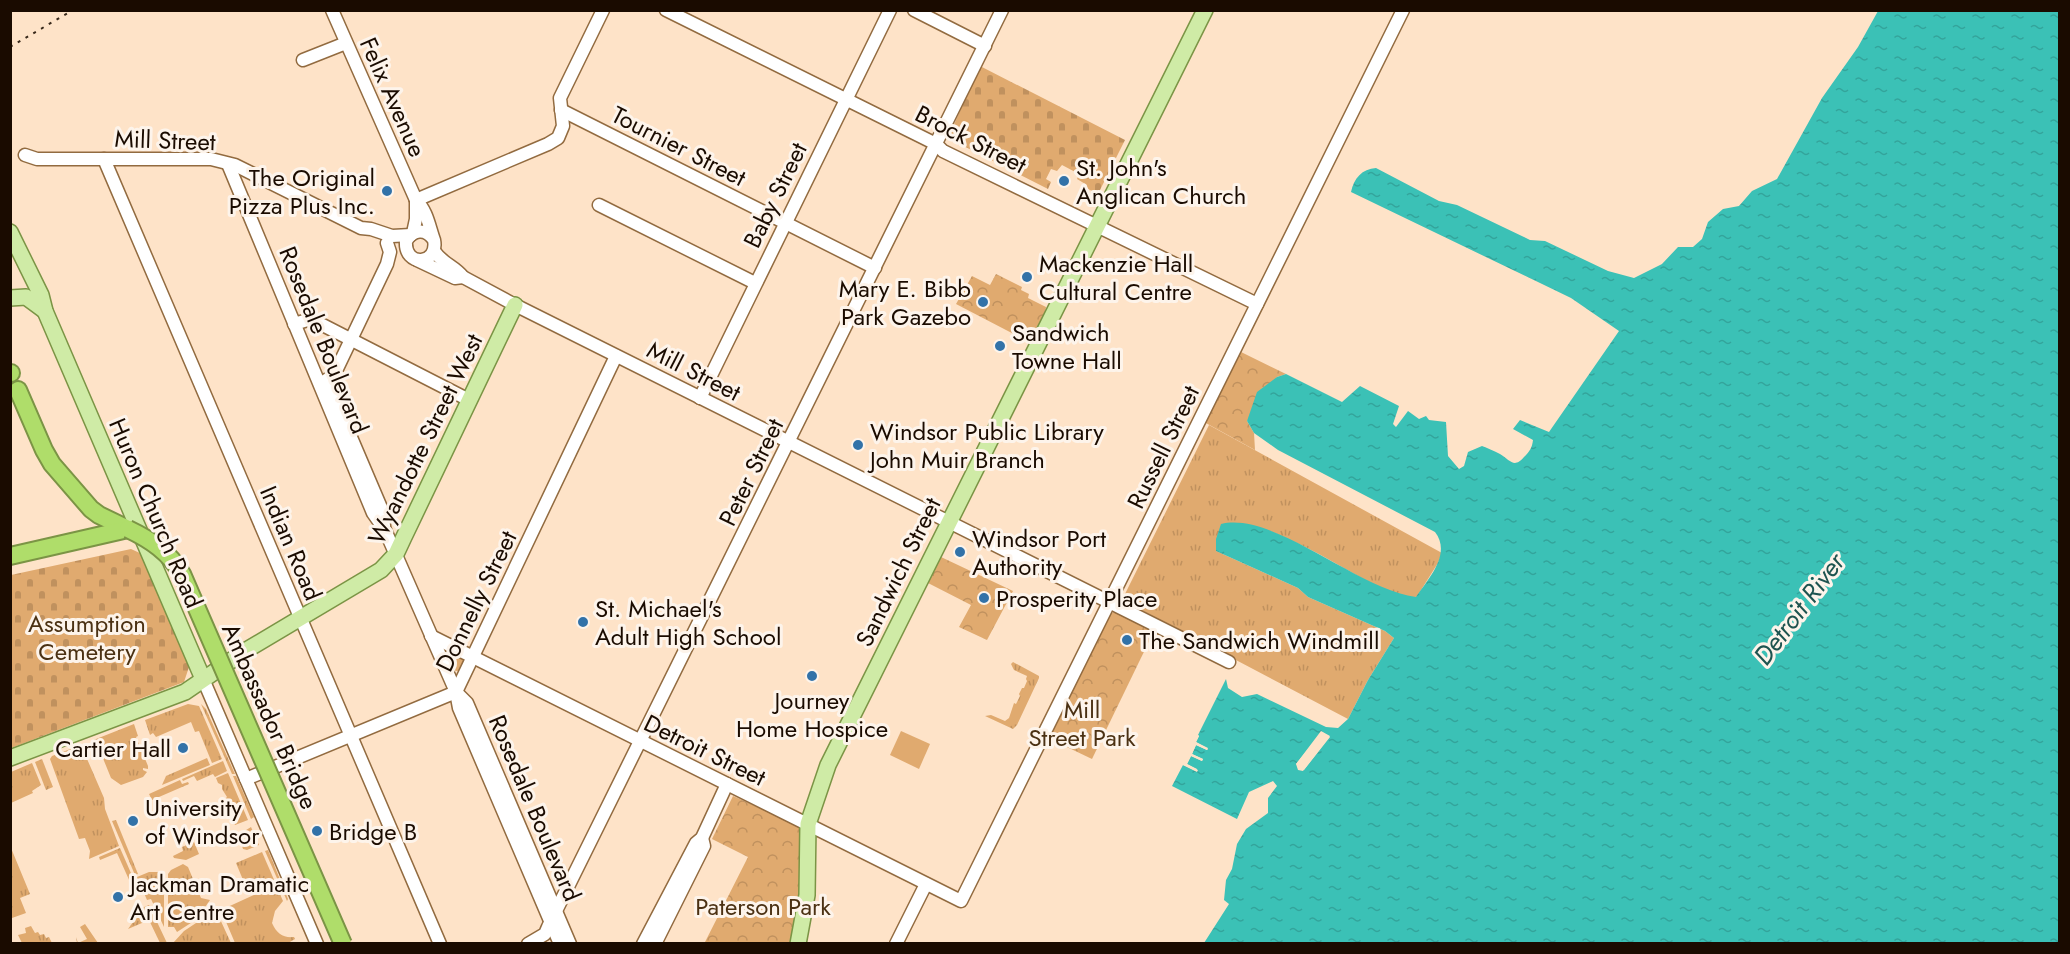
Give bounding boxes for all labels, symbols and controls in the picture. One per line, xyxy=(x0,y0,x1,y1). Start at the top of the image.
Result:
street label: Felix Avenue xyxy=(351,32,435,162)
street label: Brock Street xyxy=(909,96,1033,182)
street label: Tournier Street xyxy=(606,97,752,195)
street label: Mill Street xyxy=(114,121,216,159)
street label: Baby Street xyxy=(734,136,816,254)
place label: St. John's Anglican Church xyxy=(1076,150,1246,213)
place label: The Original Pizza Plus Inc. xyxy=(229,160,375,223)
marker: St. John's Anglican Church xyxy=(1057,174,1071,188)
marker: The Original Pizza Plus Inc. xyxy=(380,184,394,198)
street label: Rosedale Boulevard xyxy=(270,241,378,439)
place label: Mackenzie Hall Cultural Centre xyxy=(1039,246,1193,309)
marker: Mackenzie Hall Cultural Centre xyxy=(1020,270,1034,284)
place label: Mary E. Bibb Park Gazebo xyxy=(839,271,971,334)
marker: Mary E. Bibb Park Gazebo xyxy=(976,295,990,309)
place label: Sandwich Towne Hall xyxy=(1012,315,1122,378)
street label: Wyandotte Street West xyxy=(359,328,491,550)
street label: Mill Street xyxy=(641,332,747,410)
marker: Sandwich Towne Hall xyxy=(993,339,1007,353)
street label: Russell Street xyxy=(1118,379,1208,515)
street label: Peter Street xyxy=(710,412,792,532)
street label: Huron Church Road xyxy=(100,413,212,613)
place label: Windsor Public Library John Muir Branch xyxy=(867,414,1104,477)
marker: Windsor Public Library John Muir Branch xyxy=(851,438,865,452)
street label: Indian Road xyxy=(251,480,331,606)
street label: Sandwich Street xyxy=(847,491,949,653)
place label: Windsor Port Authority xyxy=(972,521,1106,584)
street label: Donnelly Street xyxy=(427,524,525,677)
water label: Detroit River xyxy=(1744,544,1855,673)
marker: Windsor Port Authority xyxy=(953,545,967,559)
place label: Prosperity Place xyxy=(996,581,1157,616)
place label: St. Michael's Adult High School xyxy=(595,591,781,654)
marker: Prosperity Place xyxy=(977,591,991,605)
park label: Assumption Cemetery xyxy=(28,606,146,669)
marker: St. Michael's Adult High School xyxy=(576,615,590,629)
street label: Ambassador Bridge xyxy=(213,617,327,815)
place label: The Sandwich Windmill xyxy=(1139,623,1379,658)
marker: The Sandwich Windmill xyxy=(1120,633,1134,647)
marker: Journey Home Hospice xyxy=(805,669,819,683)
place label: Journey Home Hospice xyxy=(736,683,888,746)
park label: Mill Street Park xyxy=(1028,692,1136,755)
street label: Detroit Street xyxy=(638,705,772,795)
street label: Rosedale Boulevard xyxy=(480,709,590,907)
place label: Cartier Hall xyxy=(55,731,171,766)
marker: Cartier Hall xyxy=(176,741,190,755)
place label: University of Windsor xyxy=(145,790,260,853)
marker: University of Windsor xyxy=(126,814,140,828)
place label: Bridge B xyxy=(329,814,417,849)
marker: Bridge B xyxy=(310,824,324,838)
place label: Jackman Dramatic Art Centre xyxy=(127,866,309,929)
park label: Paterson Park xyxy=(695,889,831,924)
marker: Jackman Dramatic Art Centre xyxy=(111,890,125,904)

